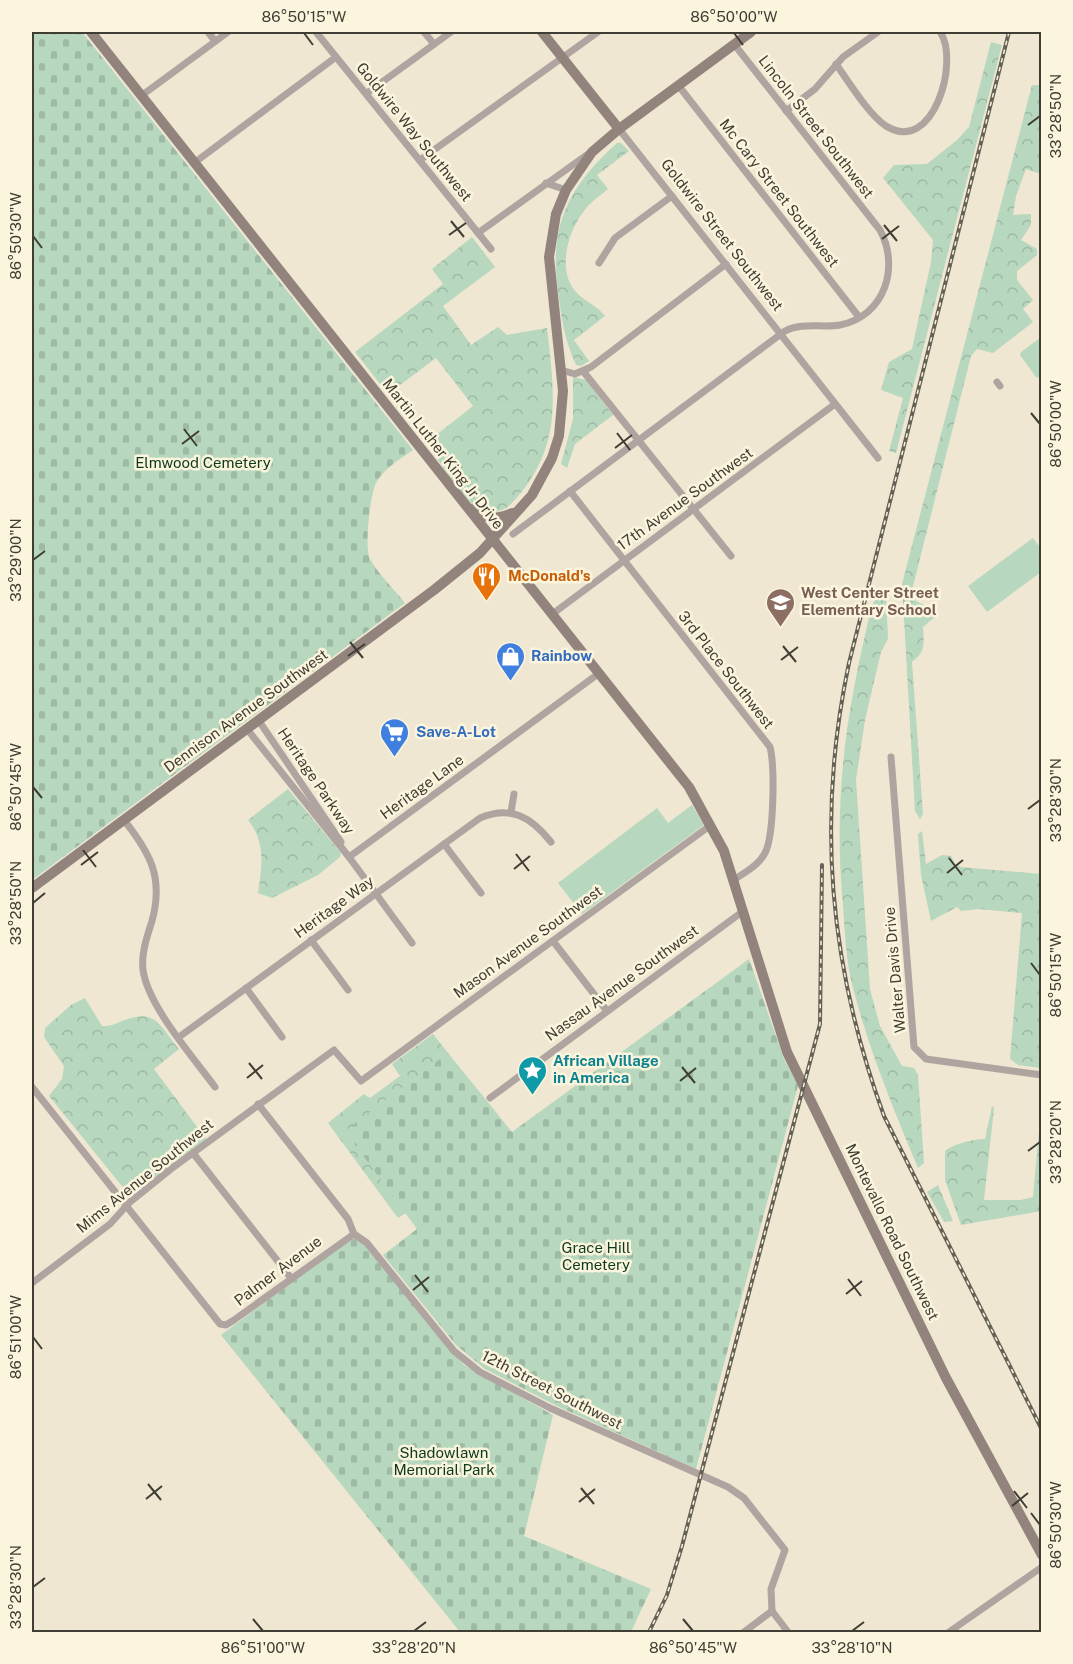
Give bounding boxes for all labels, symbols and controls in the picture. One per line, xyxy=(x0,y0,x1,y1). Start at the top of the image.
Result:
text: 86°50'15"W xyxy=(262,8,346,25)
text: 86°50'00"W xyxy=(690,8,778,25)
street label: Lincoln Street Southwest xyxy=(755,52,878,202)
street label: Goldwire Way Southwest xyxy=(353,59,476,205)
text: 33°28'50"N xyxy=(1047,74,1064,158)
street label: Mc Cary Street Southwest xyxy=(716,115,843,270)
street label: Goldwire Street Southwest xyxy=(658,155,787,314)
text: 86°50'30"W xyxy=(7,192,24,280)
street label: Martin Luther King Jr Drive xyxy=(379,375,507,532)
text: 86°50'00"W xyxy=(1047,380,1064,468)
street label: 17th Avenue Southwest xyxy=(614,444,756,553)
park label: Elmwood Cemetery xyxy=(135,454,271,471)
text: 33°29'00"N xyxy=(7,518,24,602)
restaurant icon: McDonald's xyxy=(471,560,503,602)
place label: McDonald's xyxy=(508,567,591,584)
place label: West Center Street Elementary School xyxy=(801,584,939,618)
school or university icon: West Center Street Elementary School xyxy=(764,586,796,628)
street label: 3rd Place Southwest xyxy=(675,607,778,732)
shop icon: Rainbow xyxy=(494,640,526,682)
street label: Dennison Avenue Southwest xyxy=(161,645,331,776)
place label: Rainbow xyxy=(531,647,592,664)
supermarket icon: Save-A-Lot xyxy=(379,716,411,758)
place label: Save-A-Lot xyxy=(416,723,496,740)
street label: Heritage Parkway xyxy=(275,724,358,837)
text: 86°50'45"W xyxy=(7,743,24,831)
street label: Heritage Lane xyxy=(377,751,467,822)
text: 33°28'30"N xyxy=(1047,758,1064,842)
text: 33°28'50"N xyxy=(7,861,24,945)
street label: Heritage Way xyxy=(291,872,377,941)
street label: Mason Avenue Southwest xyxy=(450,882,605,1001)
street label: Walter Davis Drive xyxy=(881,906,908,1034)
street label: Nassau Avenue Southwest xyxy=(542,921,702,1044)
text: 86°50'15"W xyxy=(1047,933,1064,1017)
place label: African Village in America xyxy=(553,1052,659,1086)
place icon: African Village in America xyxy=(516,1054,548,1096)
text: 33°28'20"N xyxy=(1047,1100,1064,1184)
street label: Mims Avenue Southwest xyxy=(73,1115,217,1236)
street label: Montevallo Road Southwest xyxy=(842,1141,943,1323)
street label: Palmer Avenue xyxy=(231,1232,325,1309)
park label: Grace Hill Cemetery xyxy=(561,1239,631,1273)
text: 86°51'00"W xyxy=(7,1295,24,1379)
street label: 12th Street Southwest xyxy=(479,1347,625,1432)
park label: Shadowlawn Memorial Park xyxy=(393,1444,495,1478)
text: 86°50'30"W xyxy=(1047,1481,1064,1569)
text: 33°28'30"N xyxy=(7,1545,24,1629)
text: 86°51'00"W xyxy=(221,1639,305,1656)
text: 33°28'20"N xyxy=(372,1639,456,1656)
text: 86°50'45"W xyxy=(649,1639,737,1656)
text: 33°28'10"N xyxy=(811,1639,893,1656)

